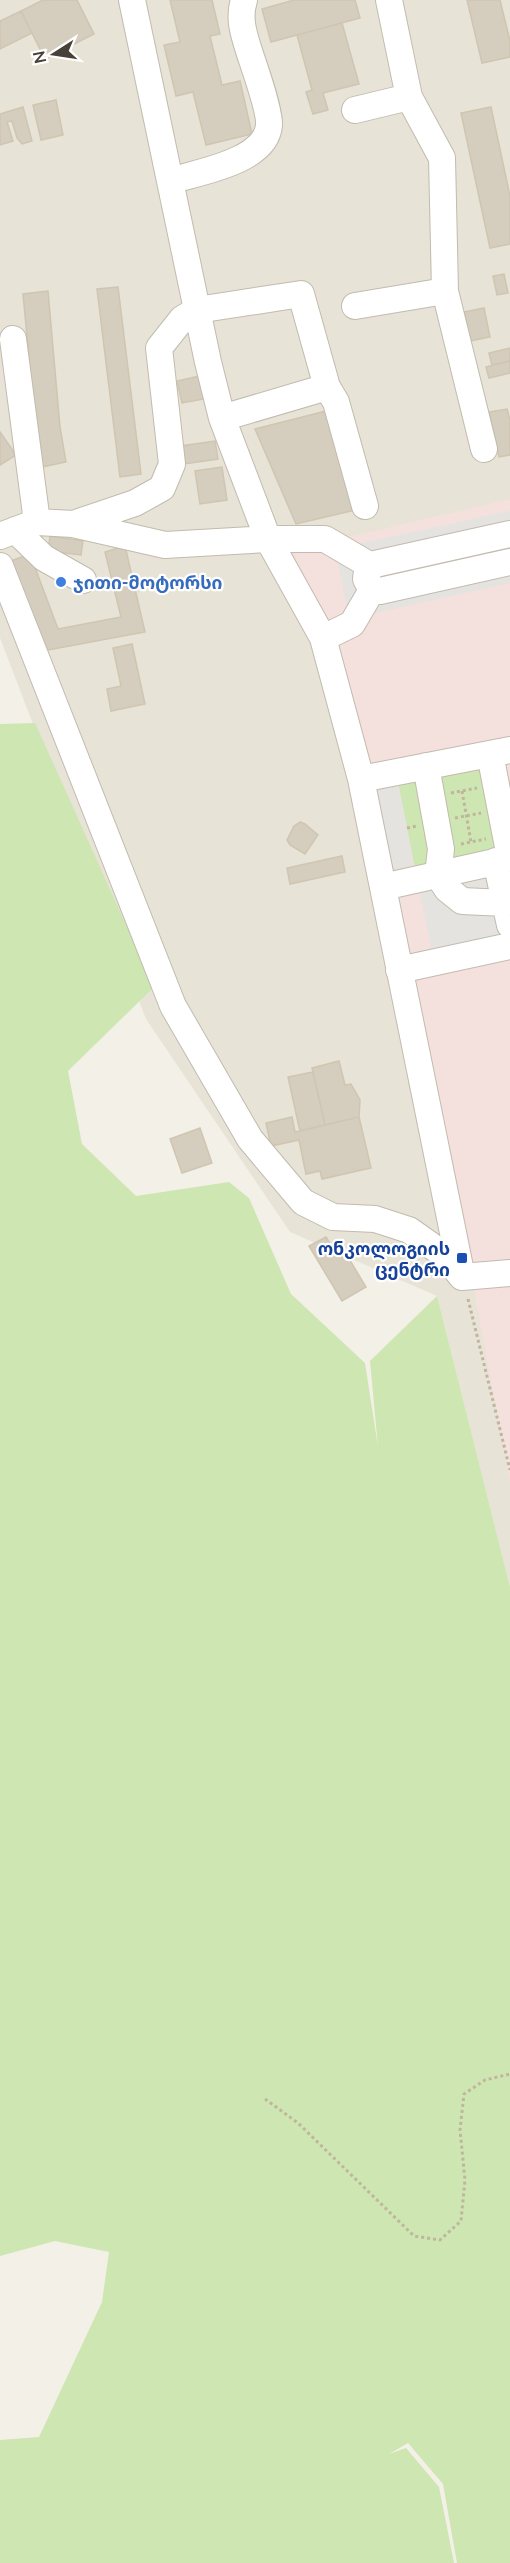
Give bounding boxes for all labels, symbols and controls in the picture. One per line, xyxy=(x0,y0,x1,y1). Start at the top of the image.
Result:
north arrow xyxy=(24,24,84,84)
text: N xyxy=(28,49,49,65)
place label: ჯითი-მოტორსი xyxy=(73,571,223,593)
marker: ჯითი-მოტორსი xyxy=(54,575,68,589)
place label: ონკოლოგიის ცენტრი xyxy=(318,1237,450,1280)
marker: ონკოლოგიის ცენტრი xyxy=(455,1251,469,1265)

